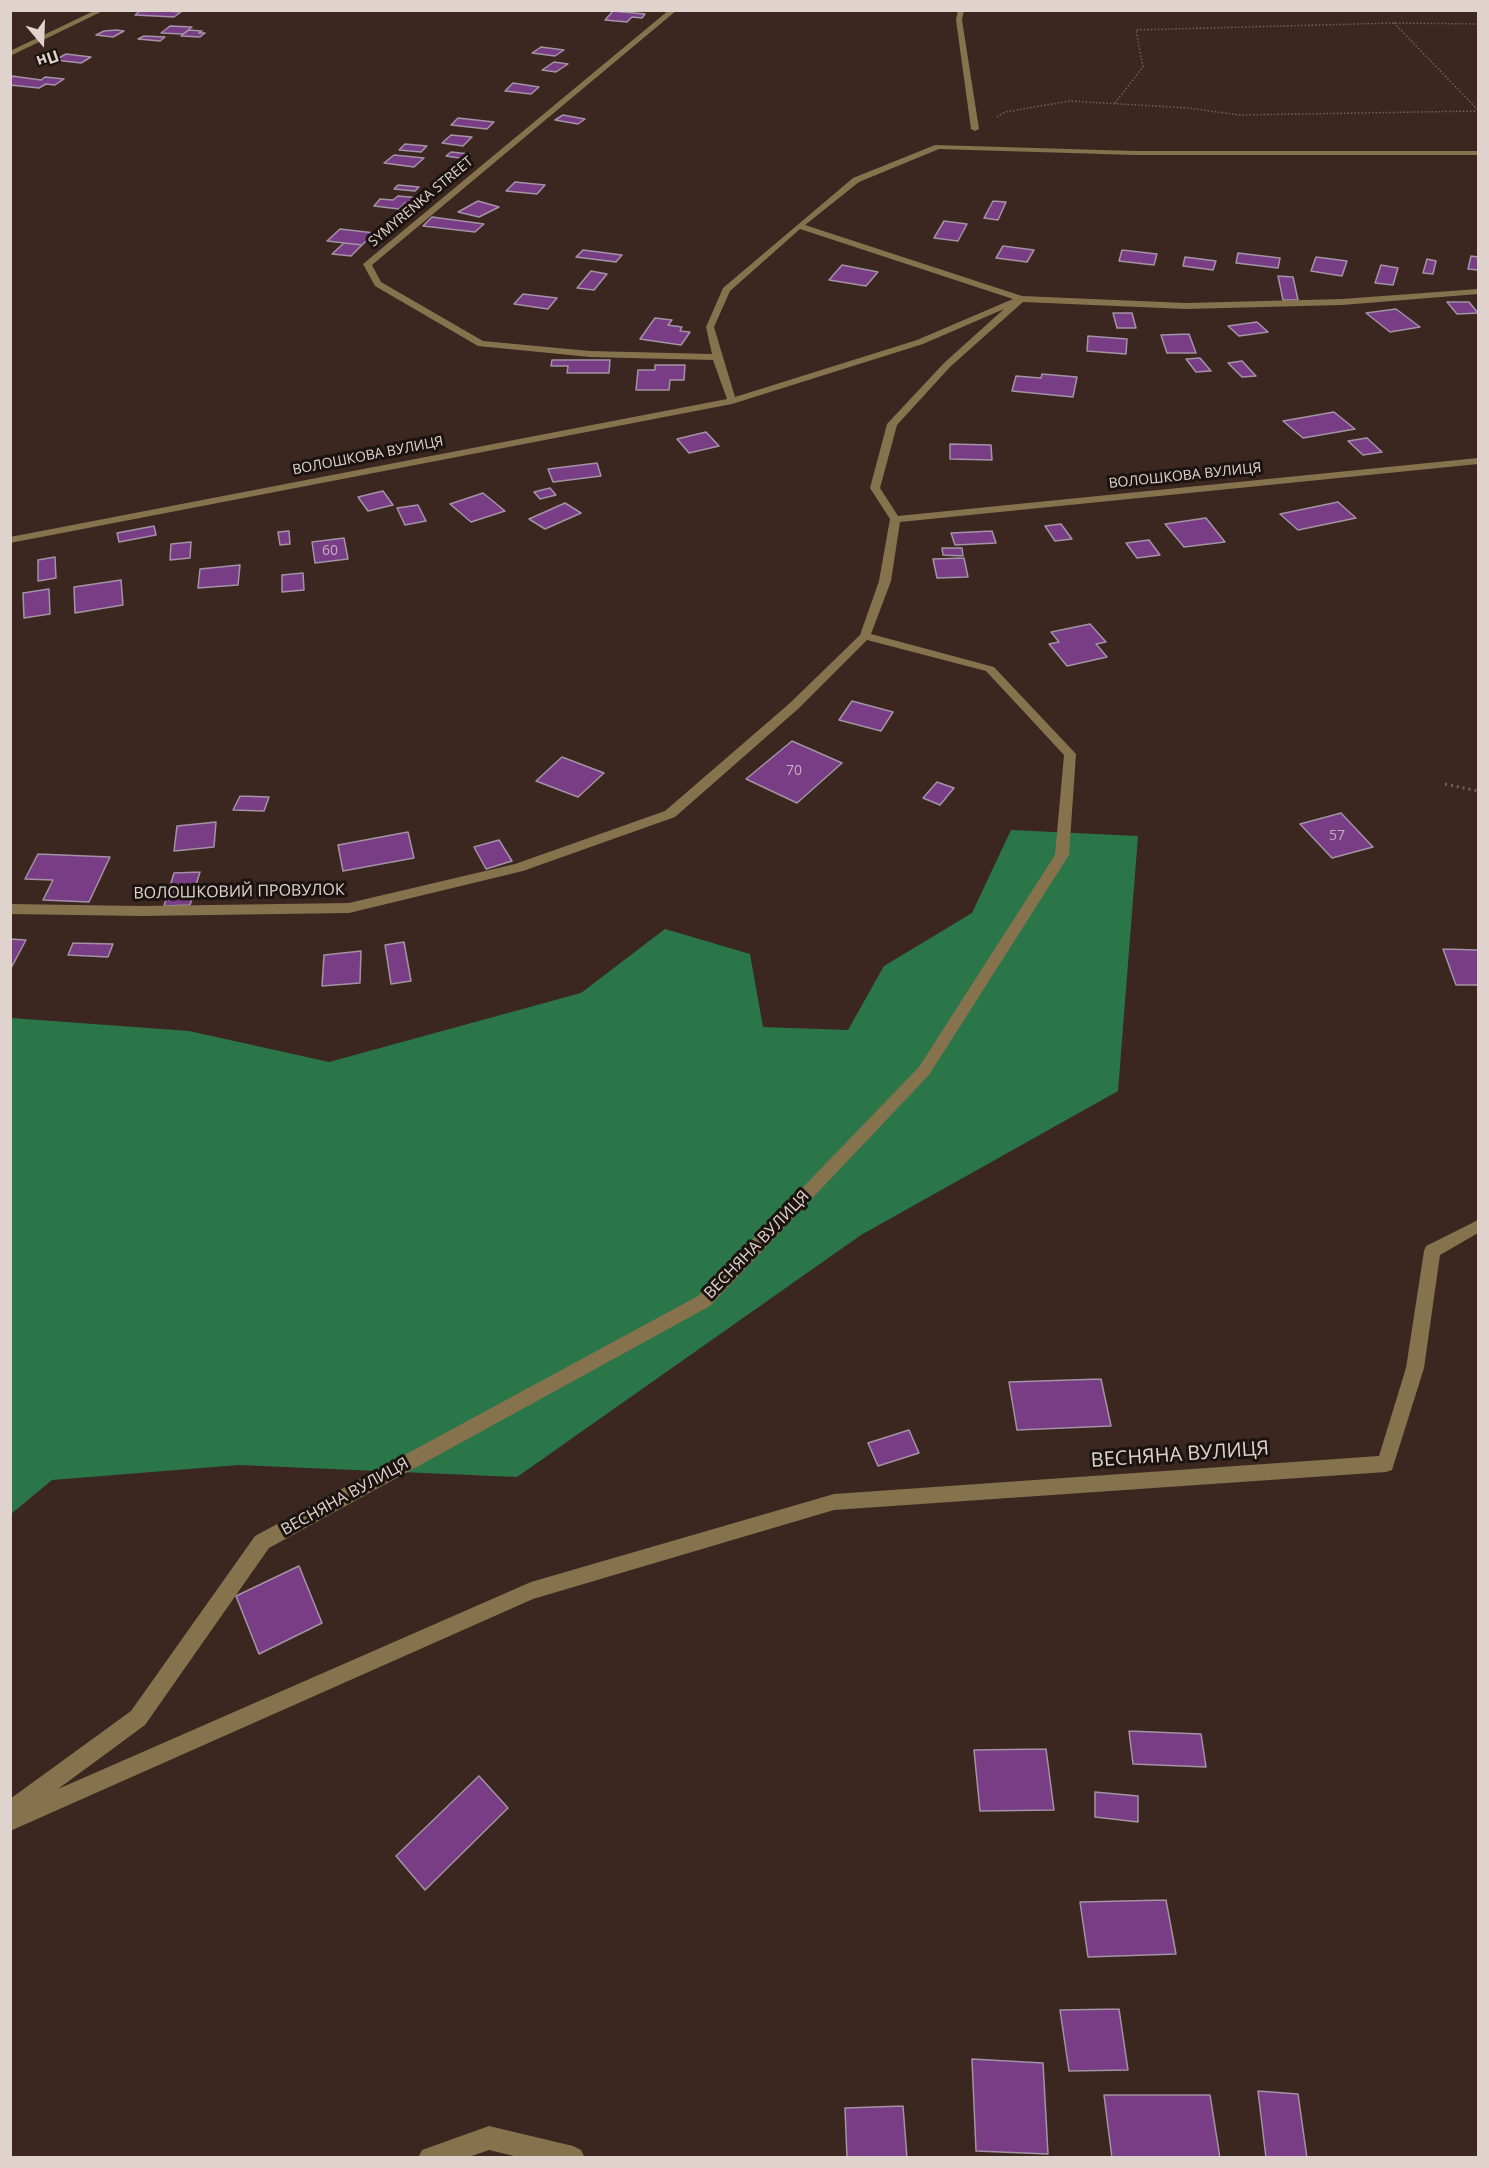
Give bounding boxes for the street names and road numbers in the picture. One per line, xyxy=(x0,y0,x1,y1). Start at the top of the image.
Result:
street label: SYMYRENKA STREET xyxy=(365,153,477,251)
street label: ВОЛОШКОВА ВУЛИЦЯ xyxy=(291,433,445,479)
street label: ВОЛОШКОВА ВУЛИЦЯ xyxy=(1108,460,1262,492)
street label: ВОЛОШКОВИЙ ПРОВУЛОК xyxy=(133,881,345,903)
street label: ВЕСНЯНА ВУЛИЦЯ xyxy=(700,1187,814,1303)
street label: ВЕСНЯНА ВУЛИЦЯ xyxy=(1090,1437,1270,1473)
street label: ВЕСНЯНА ВУЛИЦЯ xyxy=(278,1454,412,1540)

